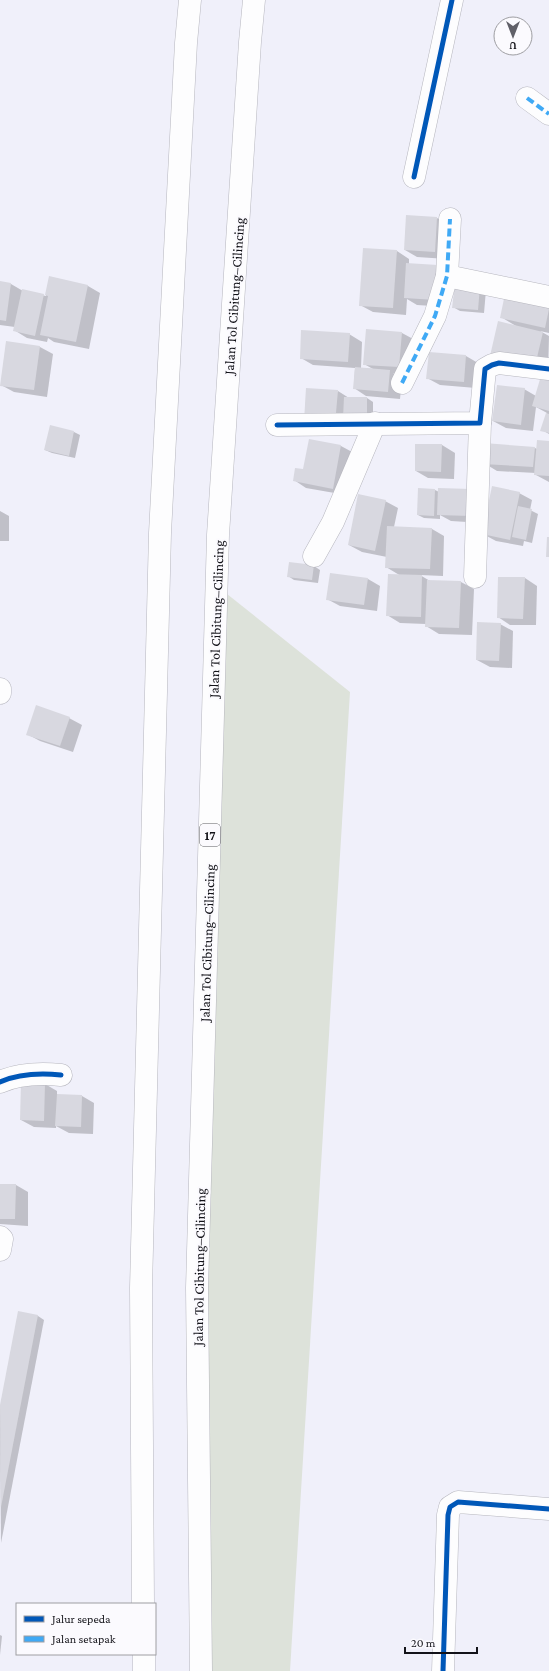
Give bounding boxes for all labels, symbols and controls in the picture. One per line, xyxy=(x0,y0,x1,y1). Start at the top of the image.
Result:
north arrow xyxy=(493,16,533,56)
text: U xyxy=(509,40,517,52)
street label: Jalan Tol Cibitung–Cilincing xyxy=(220,217,247,377)
street label: Jalan Tol Cibitung–Cilincing xyxy=(205,540,227,700)
road number: 17 xyxy=(200,824,220,846)
street label: Jalan Tol Cibitung–Cilincing xyxy=(196,864,218,1024)
street label: Jalan Tol Cibitung–Cilincing xyxy=(190,1188,208,1348)
legend xyxy=(16,1603,156,1655)
text: Jalur sepeda xyxy=(51,1612,111,1626)
scale bar xyxy=(405,1629,477,1655)
text: Jalan setapak xyxy=(51,1632,116,1646)
text: 20 m xyxy=(411,1636,436,1650)

